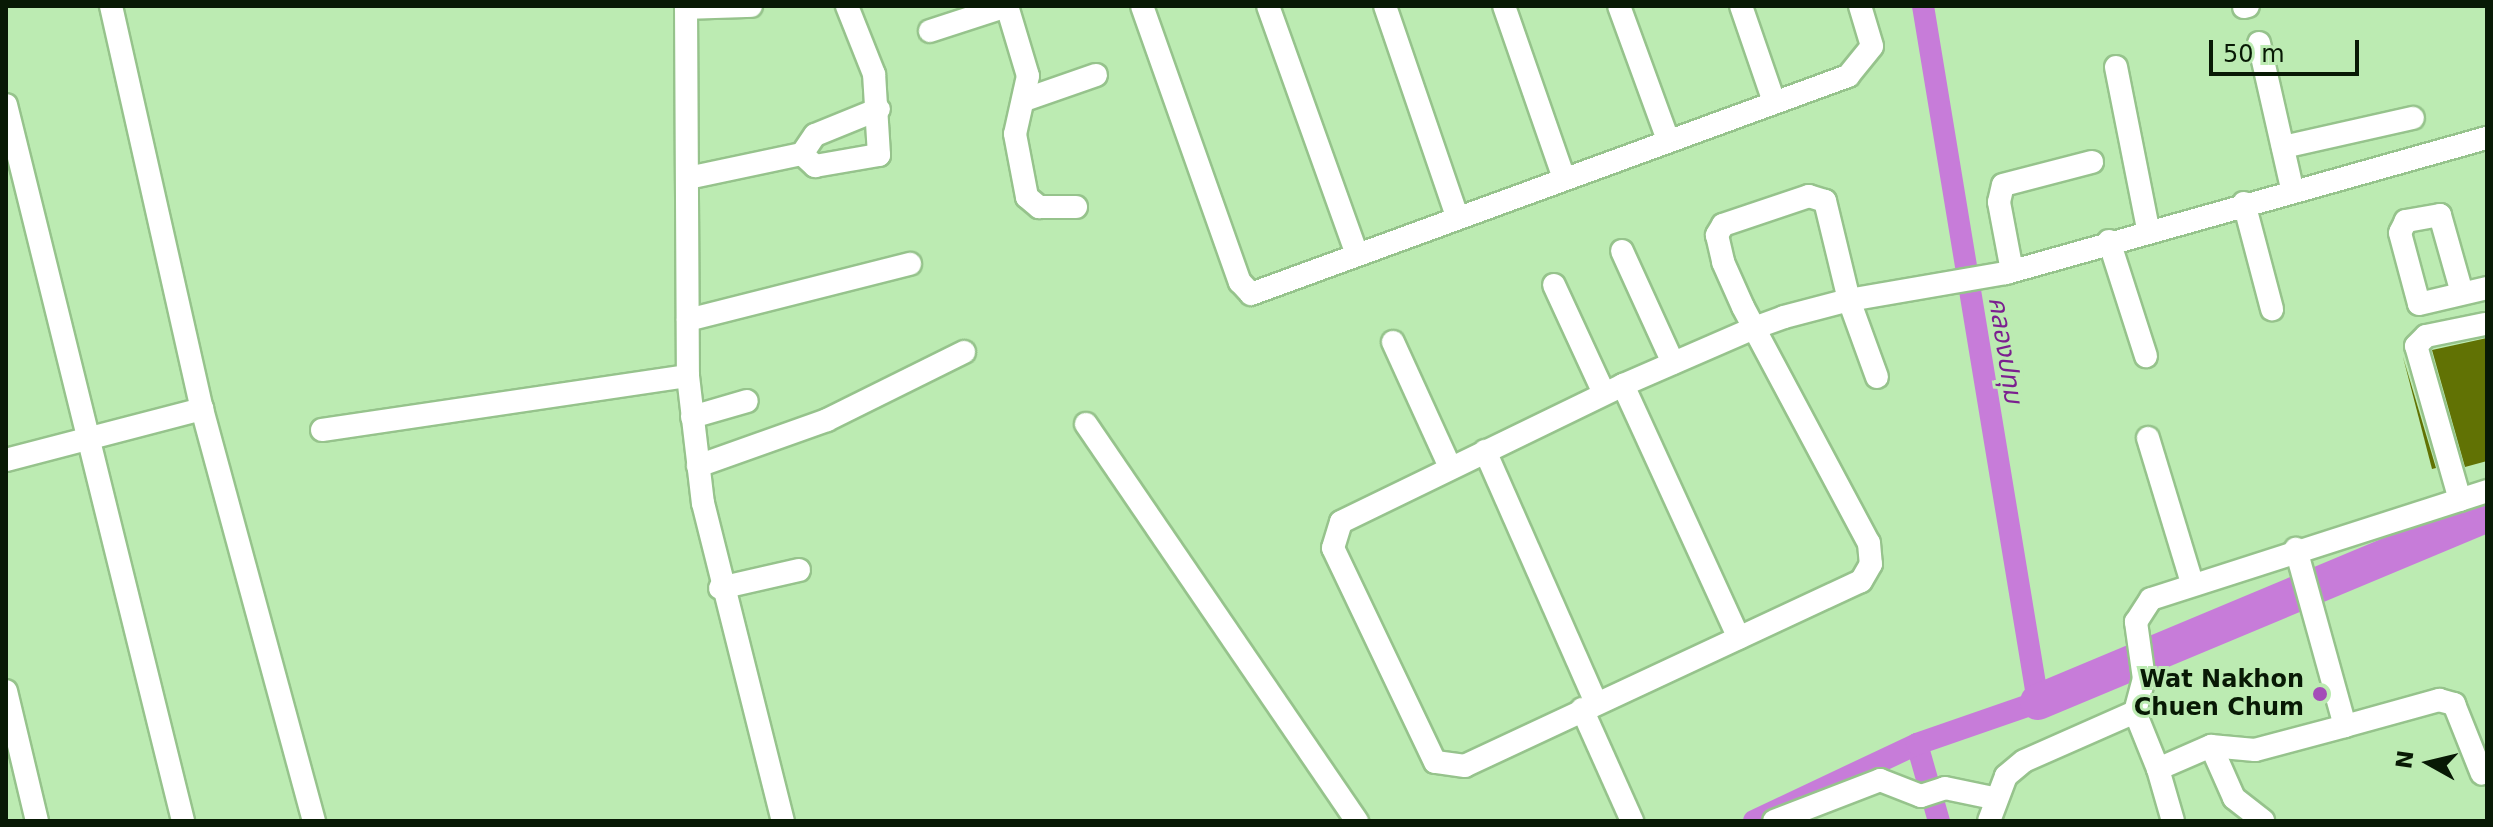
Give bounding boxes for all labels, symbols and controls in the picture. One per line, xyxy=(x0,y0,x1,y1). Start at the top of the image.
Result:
scale bar xyxy=(2213,24,2363,74)
text: 50 m xyxy=(2223,40,2285,68)
water label: คลองปทุม xyxy=(1981,295,2029,405)
place label: Wat Nakhon Chuen Chum xyxy=(2134,666,2304,722)
marker: Wat Nakhon Chuen Chum xyxy=(2311,685,2329,703)
north arrow xyxy=(2389,723,2469,803)
text: N xyxy=(2391,749,2418,770)

